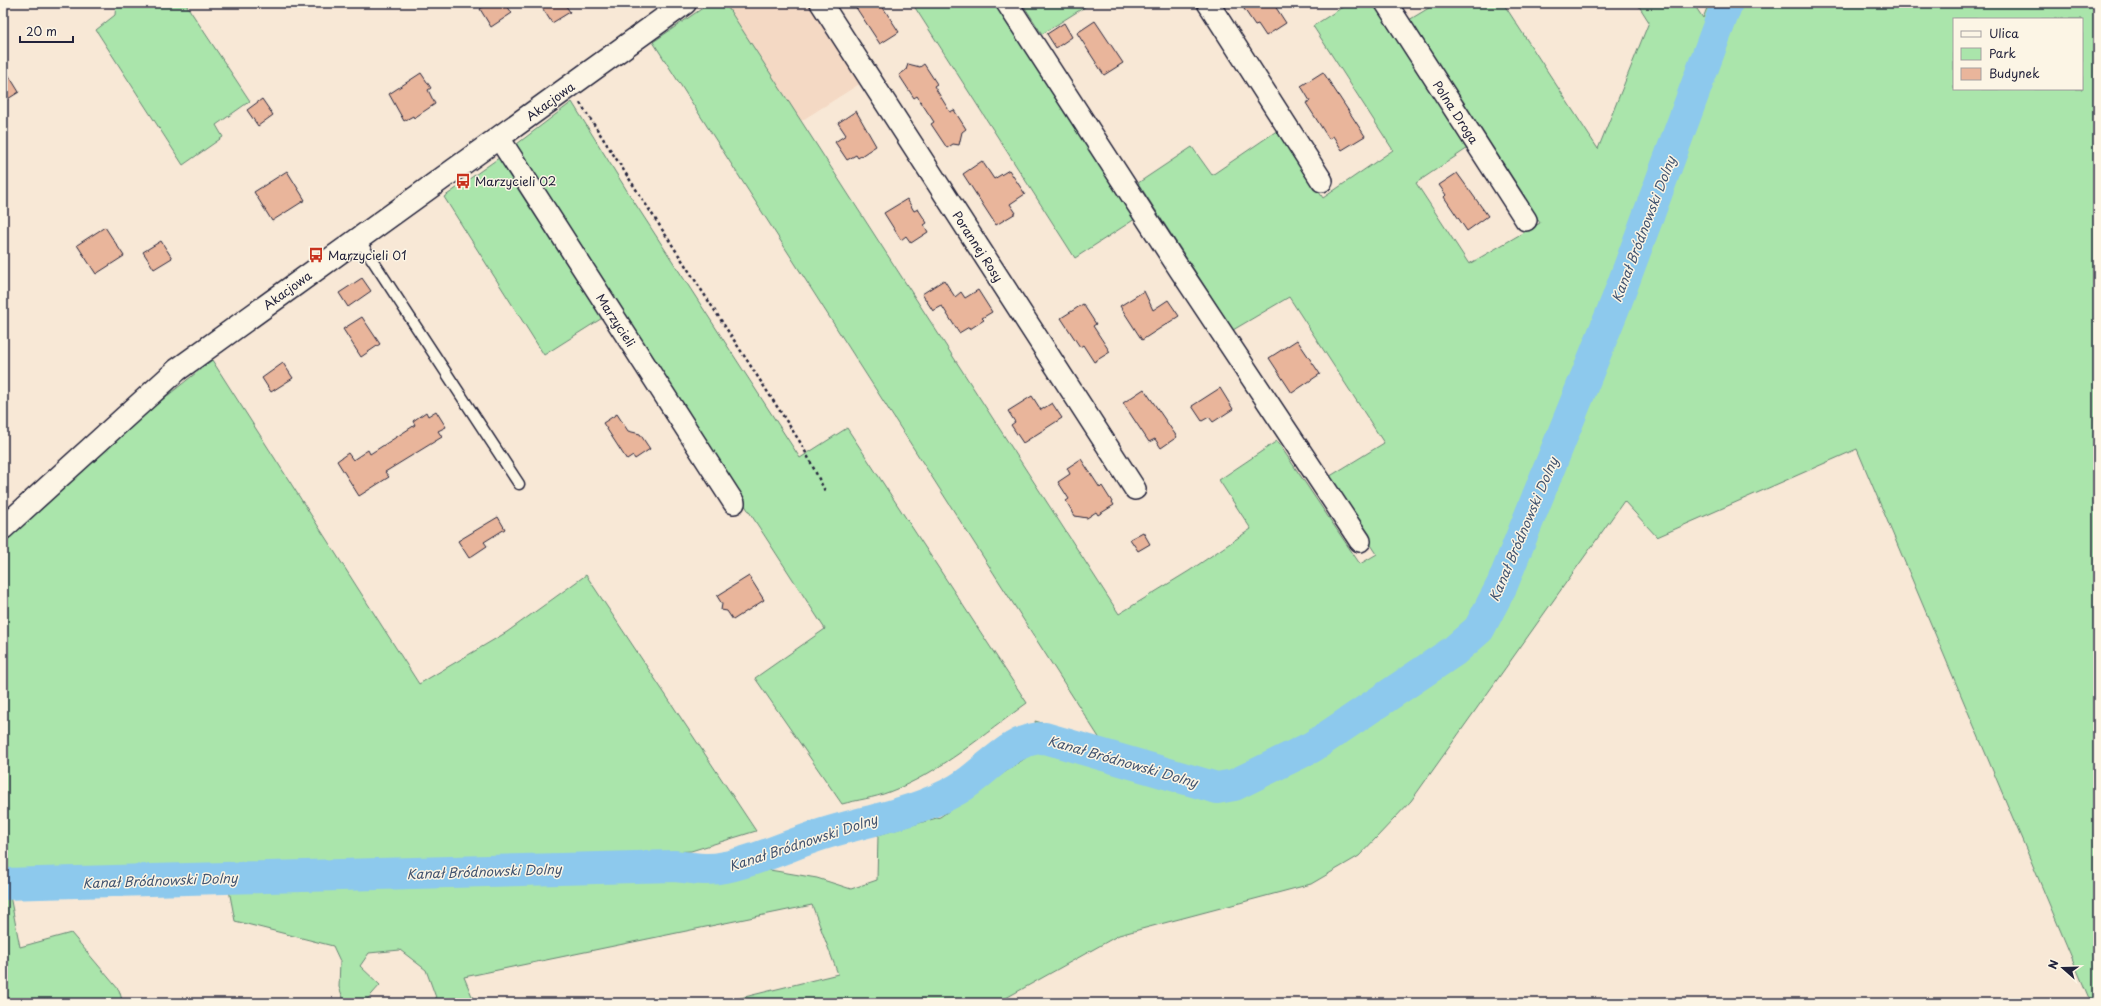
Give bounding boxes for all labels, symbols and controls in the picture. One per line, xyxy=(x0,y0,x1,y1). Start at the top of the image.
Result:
scale bar xyxy=(20,18,73,44)
legend xyxy=(1953,18,2083,90)
text: 20 m xyxy=(26,22,57,40)
text: Ulica xyxy=(1989,24,2019,42)
text: Park xyxy=(1989,44,2016,62)
text: Budynek xyxy=(1989,64,2039,82)
street label: Akacjowa xyxy=(522,77,578,125)
street label: Polna Droga xyxy=(1429,77,1483,148)
water label: Kanał Bródnowski Dolny xyxy=(1606,152,1680,305)
bus stop icon: Marzycieli 02 xyxy=(454,172,472,190)
place label: Marzycieli 02 xyxy=(475,172,556,190)
street label: Porannej Rosy xyxy=(948,207,1008,285)
bus stop icon: Marzycieli 01 xyxy=(307,246,325,264)
place label: Marzycieli 01 xyxy=(328,246,407,264)
street label: Akacjowa xyxy=(259,266,315,314)
street label: Marzycieli xyxy=(592,290,640,350)
water label: Kanał Bródnowski Dolny xyxy=(1484,453,1563,604)
water label: Kanał Bródnowski Dolny xyxy=(1046,731,1202,792)
water label: Kanał Bródnowski Dolny xyxy=(726,809,881,875)
water label: Kanał Bródnowski Dolny xyxy=(406,859,563,883)
water label: Kanał Bródnowski Dolny xyxy=(82,868,239,892)
north arrow xyxy=(2043,948,2083,988)
text: N xyxy=(2044,957,2063,971)

